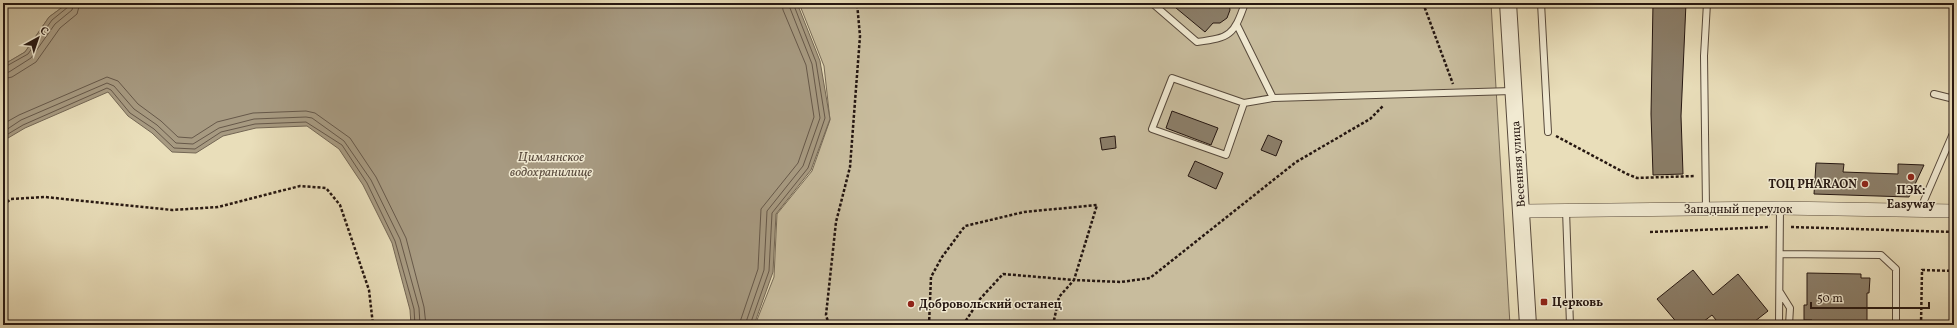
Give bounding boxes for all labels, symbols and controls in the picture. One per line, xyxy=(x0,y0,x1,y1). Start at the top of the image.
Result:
north arrow xyxy=(18,18,58,58)
text: С xyxy=(36,23,51,40)
street label: Весенняя улица xyxy=(1508,120,1530,208)
water label: Цимлянское водохранилище xyxy=(510,149,592,182)
marker: ПЭК: Easyway xyxy=(1906,172,1916,182)
place label: ТОЦ PHARAON xyxy=(1768,177,1857,193)
marker: ТОЦ PHARAON xyxy=(1860,179,1870,189)
place label: ПЭК: Easyway xyxy=(1887,183,1935,213)
street label: Западный переулок xyxy=(1684,202,1793,218)
scale bar xyxy=(1811,284,1929,310)
text: 50 m xyxy=(1817,291,1843,307)
place label: Церковь xyxy=(1552,295,1603,311)
place label: Добровольский останец xyxy=(919,297,1062,313)
marker: Церковь xyxy=(1539,297,1549,307)
marker: Добровольский останец xyxy=(906,299,916,309)

